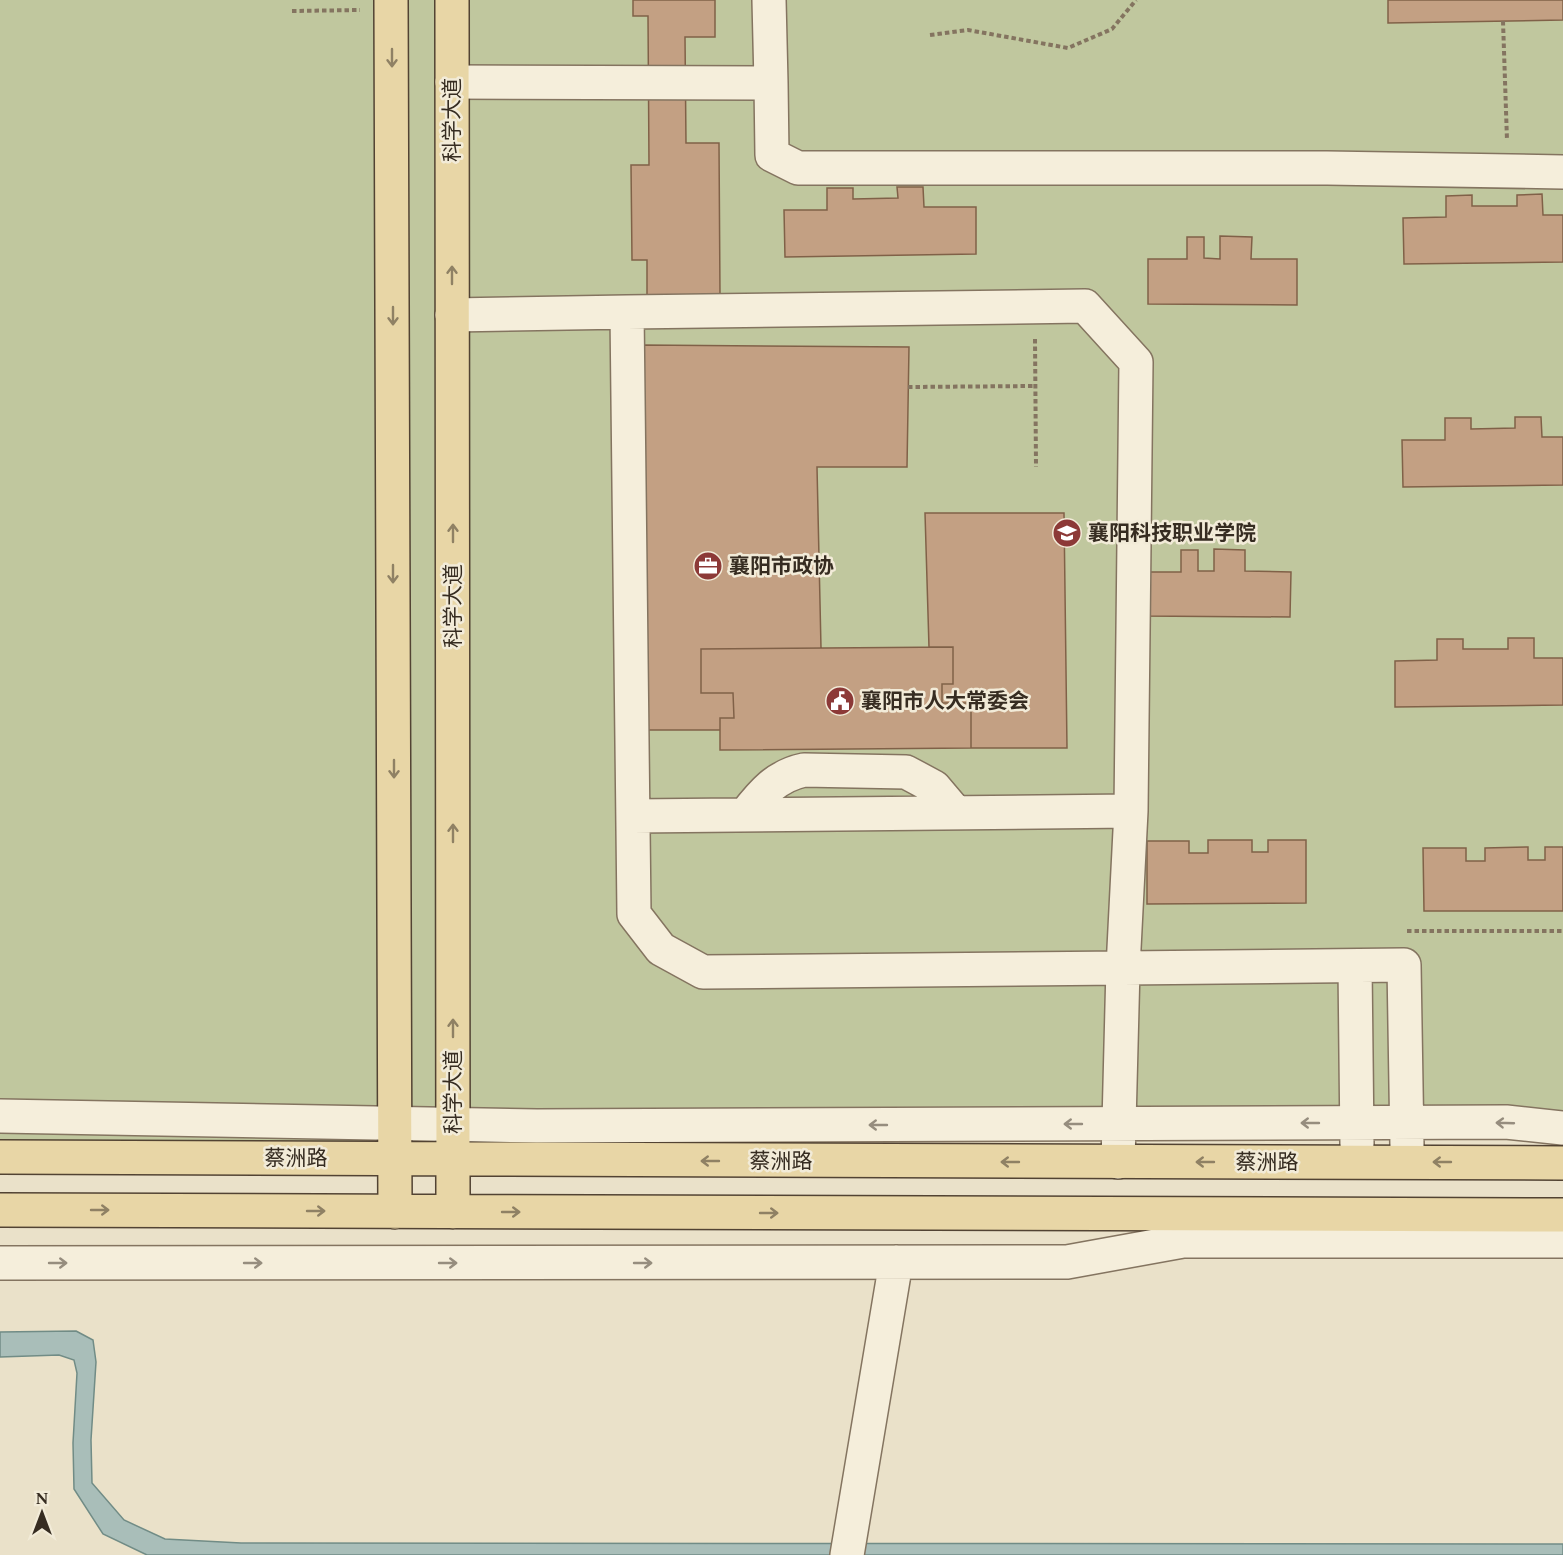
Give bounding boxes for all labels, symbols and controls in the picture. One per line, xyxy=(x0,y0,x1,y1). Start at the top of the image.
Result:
one-way arrow xyxy=(386,48,398,68)
street label: 科学大道 xyxy=(437,78,469,162)
one-way arrow xyxy=(446,265,458,285)
one-way arrow xyxy=(387,306,398,326)
school or university icon: 襄阳科技职业学院 xyxy=(1051,517,1083,549)
place label: 襄阳科技职业学院 xyxy=(1088,518,1256,550)
one-way arrow xyxy=(447,523,459,543)
office icon: 襄阳市政协 xyxy=(692,550,724,582)
place label: 襄阳市政协 xyxy=(729,551,834,583)
one-way arrow xyxy=(387,564,399,584)
street label: 科学大道 xyxy=(438,564,470,648)
public building icon: 襄阳市人大常委会 xyxy=(824,685,856,717)
place label: 襄阳市人大常委会 xyxy=(861,686,1029,718)
one-way arrow xyxy=(388,759,400,779)
one-way arrow xyxy=(447,823,459,843)
one-way arrow xyxy=(447,1018,459,1038)
street label: 科学大道 xyxy=(438,1050,470,1134)
one-way arrow xyxy=(1300,1117,1320,1129)
one-way arrow xyxy=(1495,1117,1515,1128)
one-way arrow xyxy=(1063,1118,1083,1130)
one-way arrow xyxy=(868,1119,888,1131)
street label: 蔡洲路 xyxy=(265,1143,328,1175)
street label: 蔡洲路 xyxy=(750,1146,813,1178)
street label: 蔡洲路 xyxy=(1236,1147,1299,1179)
one-way arrow xyxy=(700,1155,720,1167)
one-way arrow xyxy=(1000,1156,1020,1168)
one-way arrow xyxy=(1195,1156,1215,1168)
one-way arrow xyxy=(1432,1156,1452,1168)
one-way arrow xyxy=(90,1204,110,1216)
one-way arrow xyxy=(306,1205,326,1217)
one-way arrow xyxy=(501,1206,521,1218)
one-way arrow xyxy=(759,1207,779,1219)
one-way arrow xyxy=(48,1257,68,1269)
one-way arrow xyxy=(243,1257,263,1269)
one-way arrow xyxy=(438,1257,458,1269)
one-way arrow xyxy=(633,1257,653,1269)
north arrow xyxy=(12,1483,72,1543)
text: N xyxy=(35,1487,49,1511)

